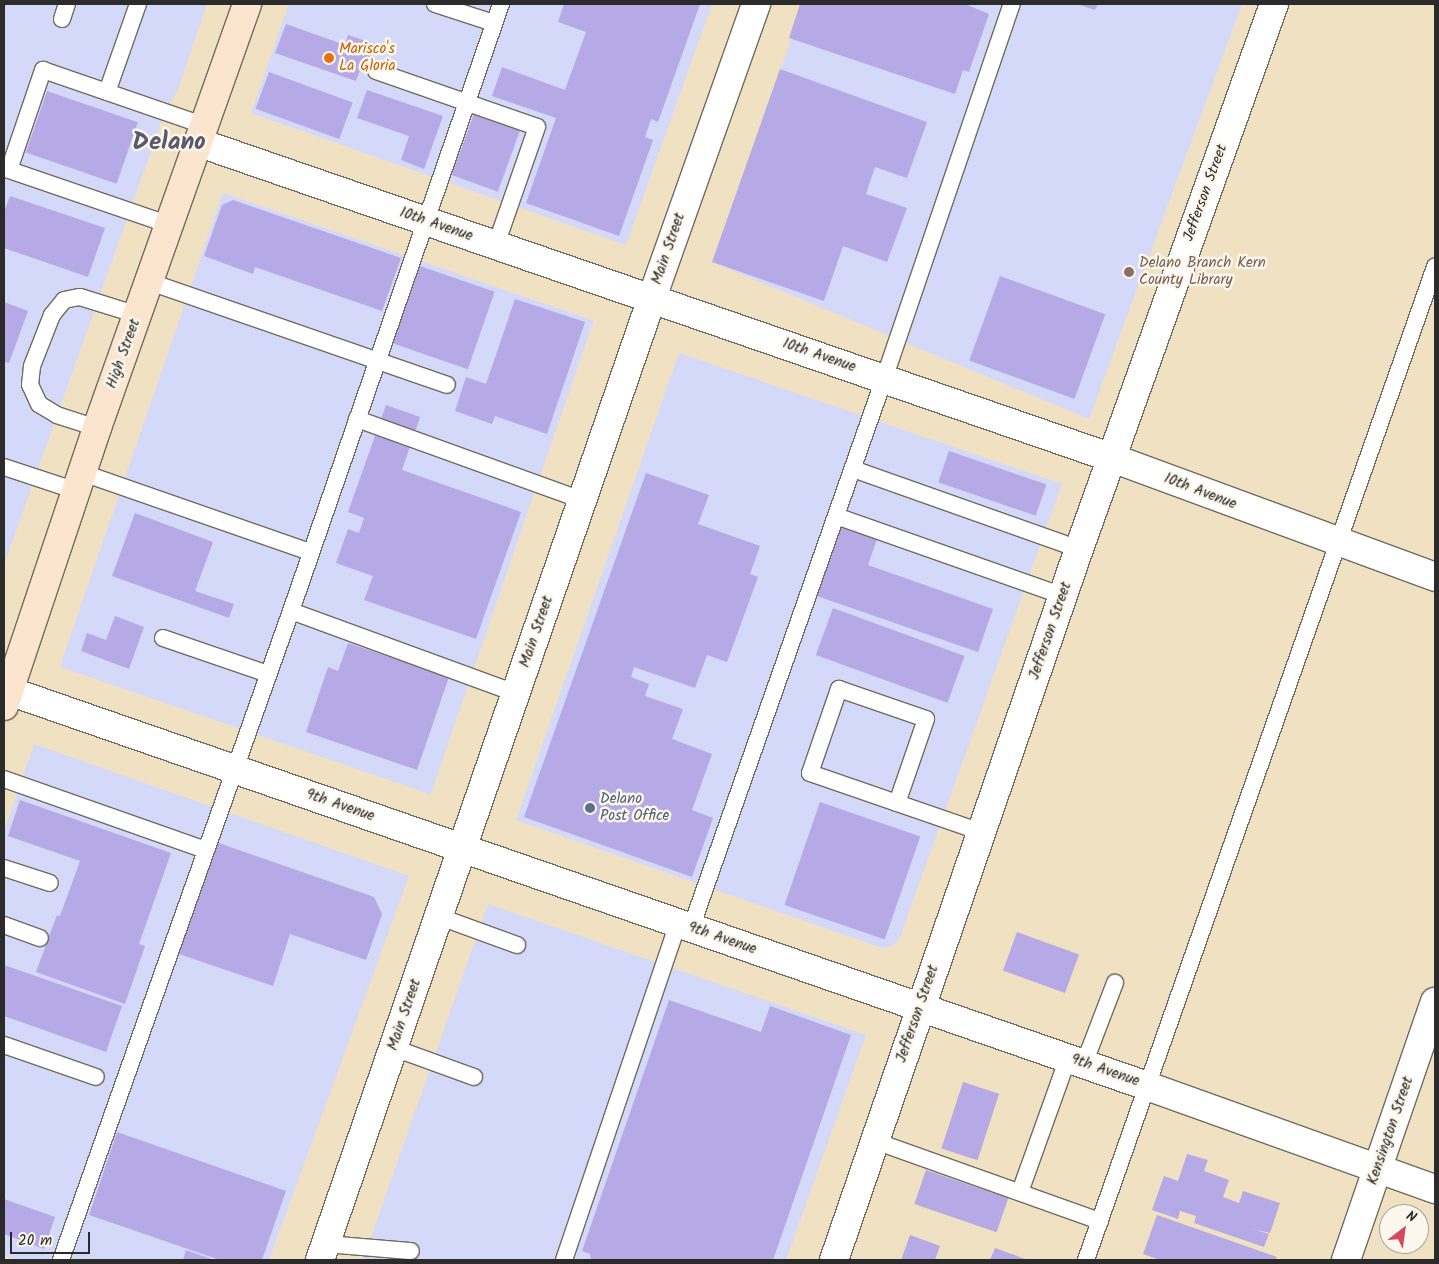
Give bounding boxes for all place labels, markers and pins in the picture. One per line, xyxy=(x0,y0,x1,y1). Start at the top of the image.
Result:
place label: Marisco's La Gloria xyxy=(339,40,395,75)
marker: Marisco's La Gloria xyxy=(323,52,335,64)
place label: Delano Branch Kern County Library xyxy=(1139,254,1266,289)
marker: Delano Branch Kern County Library xyxy=(1123,266,1135,278)
place label: Delano Post Office xyxy=(600,790,669,825)
marker: Delano Post Office xyxy=(584,802,596,814)

